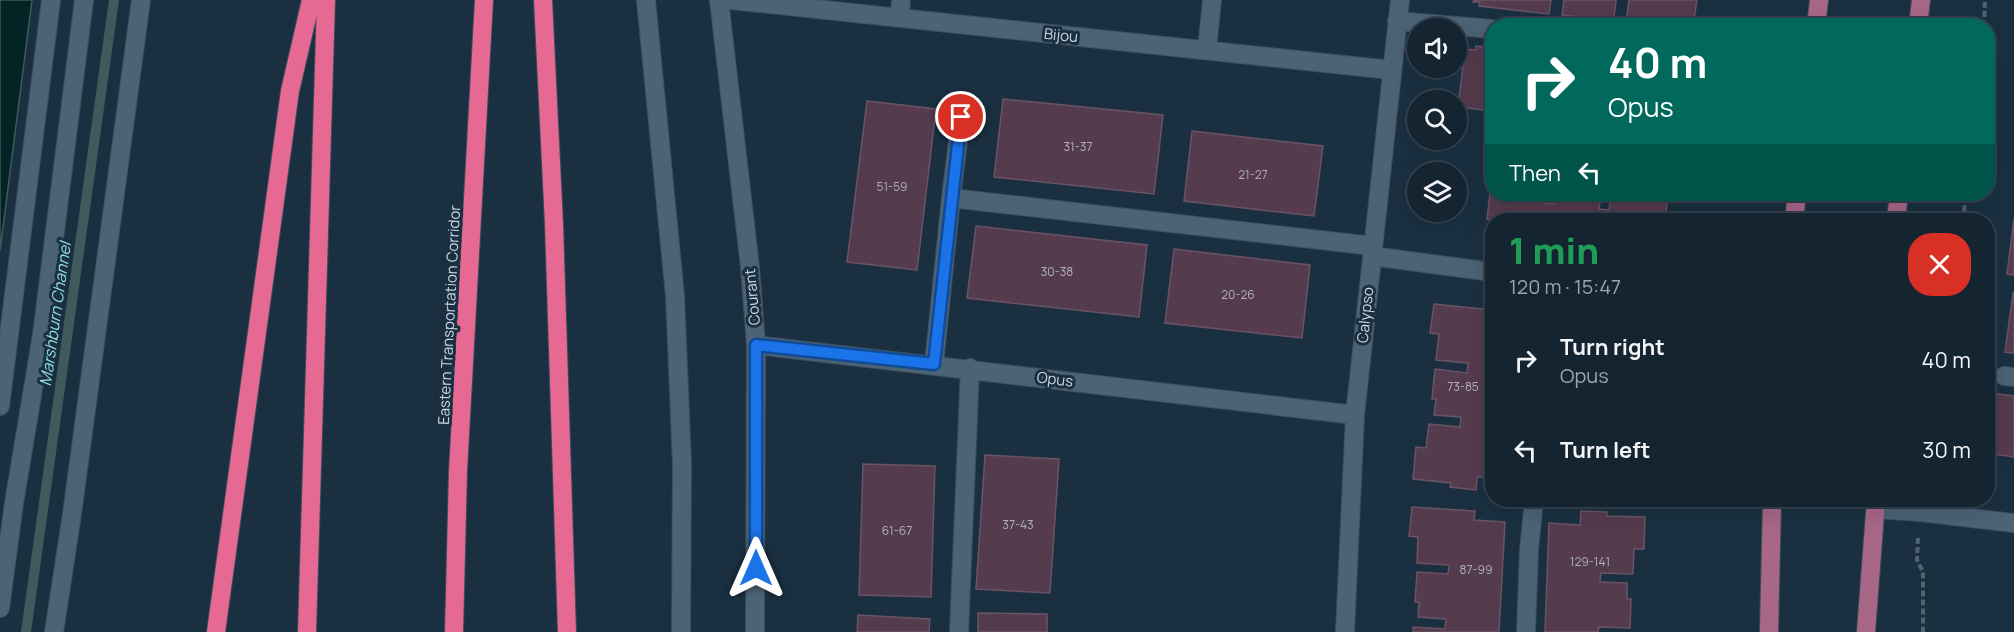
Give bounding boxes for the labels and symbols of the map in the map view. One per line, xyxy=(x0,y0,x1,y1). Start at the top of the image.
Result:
street label: Bijou xyxy=(1043,23,1079,47)
pin xyxy=(935,91,986,142)
house number: 31-37 xyxy=(1063,138,1093,155)
house number: 21-27 xyxy=(1238,166,1268,183)
house number: 51-59 xyxy=(876,178,908,195)
street label: Eastern Transportation Corridor xyxy=(433,204,465,425)
water label: Marshburn Channel xyxy=(34,238,76,387)
house number: 30-38 xyxy=(1041,263,1073,280)
street label: Courant xyxy=(739,268,765,326)
house number: 20-26 xyxy=(1221,286,1255,303)
street label: Calypso xyxy=(1352,286,1378,344)
street label: Opus xyxy=(1036,366,1075,392)
house number: 73-85 xyxy=(1447,378,1479,395)
house number: 37-43 xyxy=(1002,516,1034,533)
house number: 61-67 xyxy=(882,522,912,539)
position arrow xyxy=(724,536,788,600)
house number: 129-141 xyxy=(1570,553,1610,570)
house number: 87-99 xyxy=(1460,561,1492,578)

